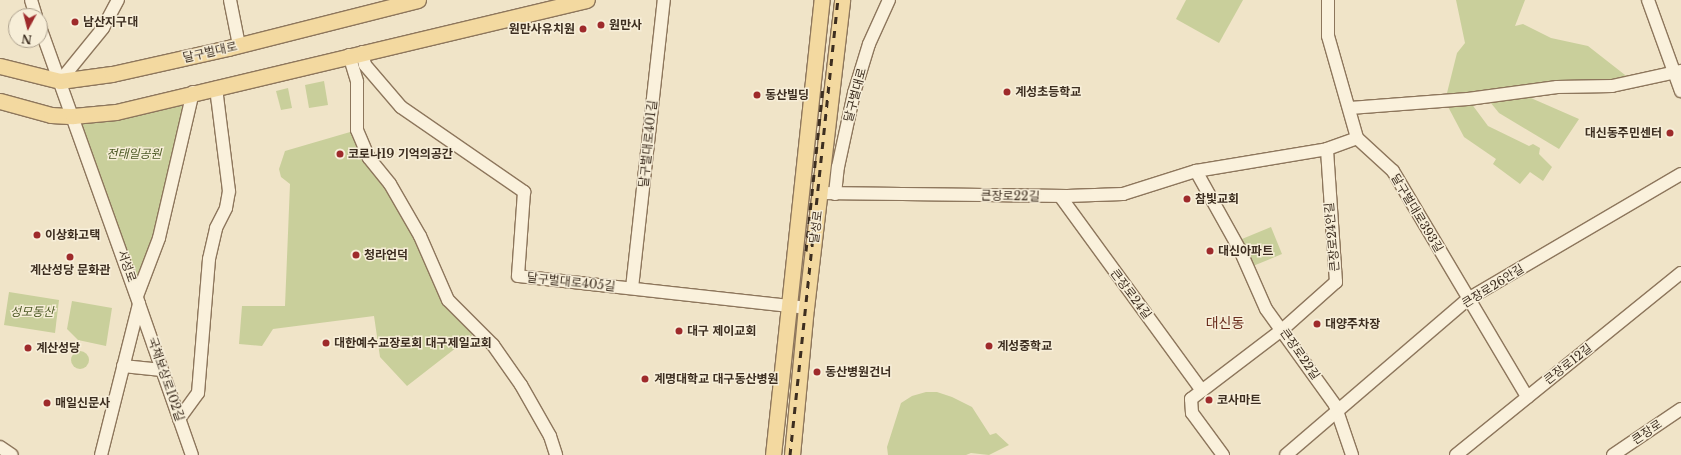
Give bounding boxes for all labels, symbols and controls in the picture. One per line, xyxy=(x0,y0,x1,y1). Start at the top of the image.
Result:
north arrow xyxy=(8,8,48,48)
place label: 남산지구대 xyxy=(83,15,138,29)
marker: 남산지구대 xyxy=(70,17,80,27)
place label: 원만사 xyxy=(609,18,642,32)
marker: 원만사 xyxy=(596,20,606,30)
place label: 원만사유치원 xyxy=(509,22,575,36)
marker: 원만사유치원 xyxy=(578,24,588,34)
text: N xyxy=(21,31,33,46)
street label: 달구벌대로 xyxy=(181,39,239,65)
street label: 달구벌대로 xyxy=(841,66,869,124)
place label: 계성초등학교 xyxy=(1015,85,1081,99)
marker: 계성초등학교 xyxy=(1002,87,1012,97)
place label: 동산빌딩 xyxy=(765,88,809,102)
marker: 동산빌딩 xyxy=(752,90,762,100)
street label: 달구벌대로401길 xyxy=(636,100,660,188)
place label: 대신동주민센터 xyxy=(1585,126,1662,140)
marker: 대신동주민센터 xyxy=(1665,128,1675,138)
park label: 전태일공원 xyxy=(106,147,162,161)
place label: 코로나19 기억의공간 xyxy=(348,147,453,161)
marker: 코로나19 기억의공간 xyxy=(335,149,345,159)
street label: 달구벌대로393길 xyxy=(1388,171,1446,255)
street label: 큰장로22길 xyxy=(980,188,1040,204)
place label: 참빛교회 xyxy=(1195,192,1239,206)
marker: 참빛교회 xyxy=(1182,194,1192,204)
street label: 큰장로24안길 xyxy=(1322,202,1342,272)
street label: 달성로 xyxy=(807,210,825,244)
place label: 이상화고택 xyxy=(45,228,100,242)
marker: 이상화고택 xyxy=(32,230,42,240)
place label: 대신아파트 xyxy=(1218,244,1273,258)
marker: 대신아파트 xyxy=(1205,246,1215,256)
street label: 서성로 xyxy=(115,248,139,284)
place label: 청라언덕 xyxy=(364,248,408,262)
marker: 청라언덕 xyxy=(351,250,361,260)
marker: 계산성당 문화관 xyxy=(65,252,75,262)
street label: 큰장로26안길 xyxy=(1459,261,1527,311)
place label: 계산성당 문화관 xyxy=(30,263,110,277)
street label: 큰장로24길 xyxy=(1108,266,1154,322)
street label: 달구벌대로405길 xyxy=(526,270,616,294)
park label: 성모동산 xyxy=(10,305,54,319)
district label: 대신동 xyxy=(1206,315,1244,331)
place label: 대양주차장 xyxy=(1325,317,1380,331)
marker: 대양주차장 xyxy=(1312,319,1322,329)
place label: 대구 제이교회 xyxy=(687,324,756,338)
marker: 대구 제이교회 xyxy=(674,326,684,336)
street label: 큰장로22길 xyxy=(1277,326,1323,382)
street label: 국채보상로102길 xyxy=(145,335,187,423)
place label: 대한예수교장로회 대구제일교회 xyxy=(334,336,492,350)
marker: 대한예수교장로회 대구제일교회 xyxy=(321,338,331,348)
place label: 계성중학교 xyxy=(997,339,1052,353)
place label: 계산성당 xyxy=(36,341,80,355)
marker: 계성중학교 xyxy=(984,341,994,351)
street label: 큰장로12길 xyxy=(1541,341,1595,387)
marker: 계산성당 xyxy=(23,343,33,353)
place label: 동산병원건너 xyxy=(825,365,891,379)
marker: 동산병원건너 xyxy=(812,367,822,377)
place label: 계명대학교 대구동산병원 xyxy=(654,372,779,386)
marker: 계명대학교 대구동산병원 xyxy=(639,373,651,385)
place label: 코사마트 xyxy=(1217,393,1261,407)
marker: 코사마트 xyxy=(1204,395,1214,405)
place label: 매일신문사 xyxy=(55,396,110,410)
marker: 매일신문사 xyxy=(42,398,52,408)
street label: 큰장로 xyxy=(1629,417,1665,447)

